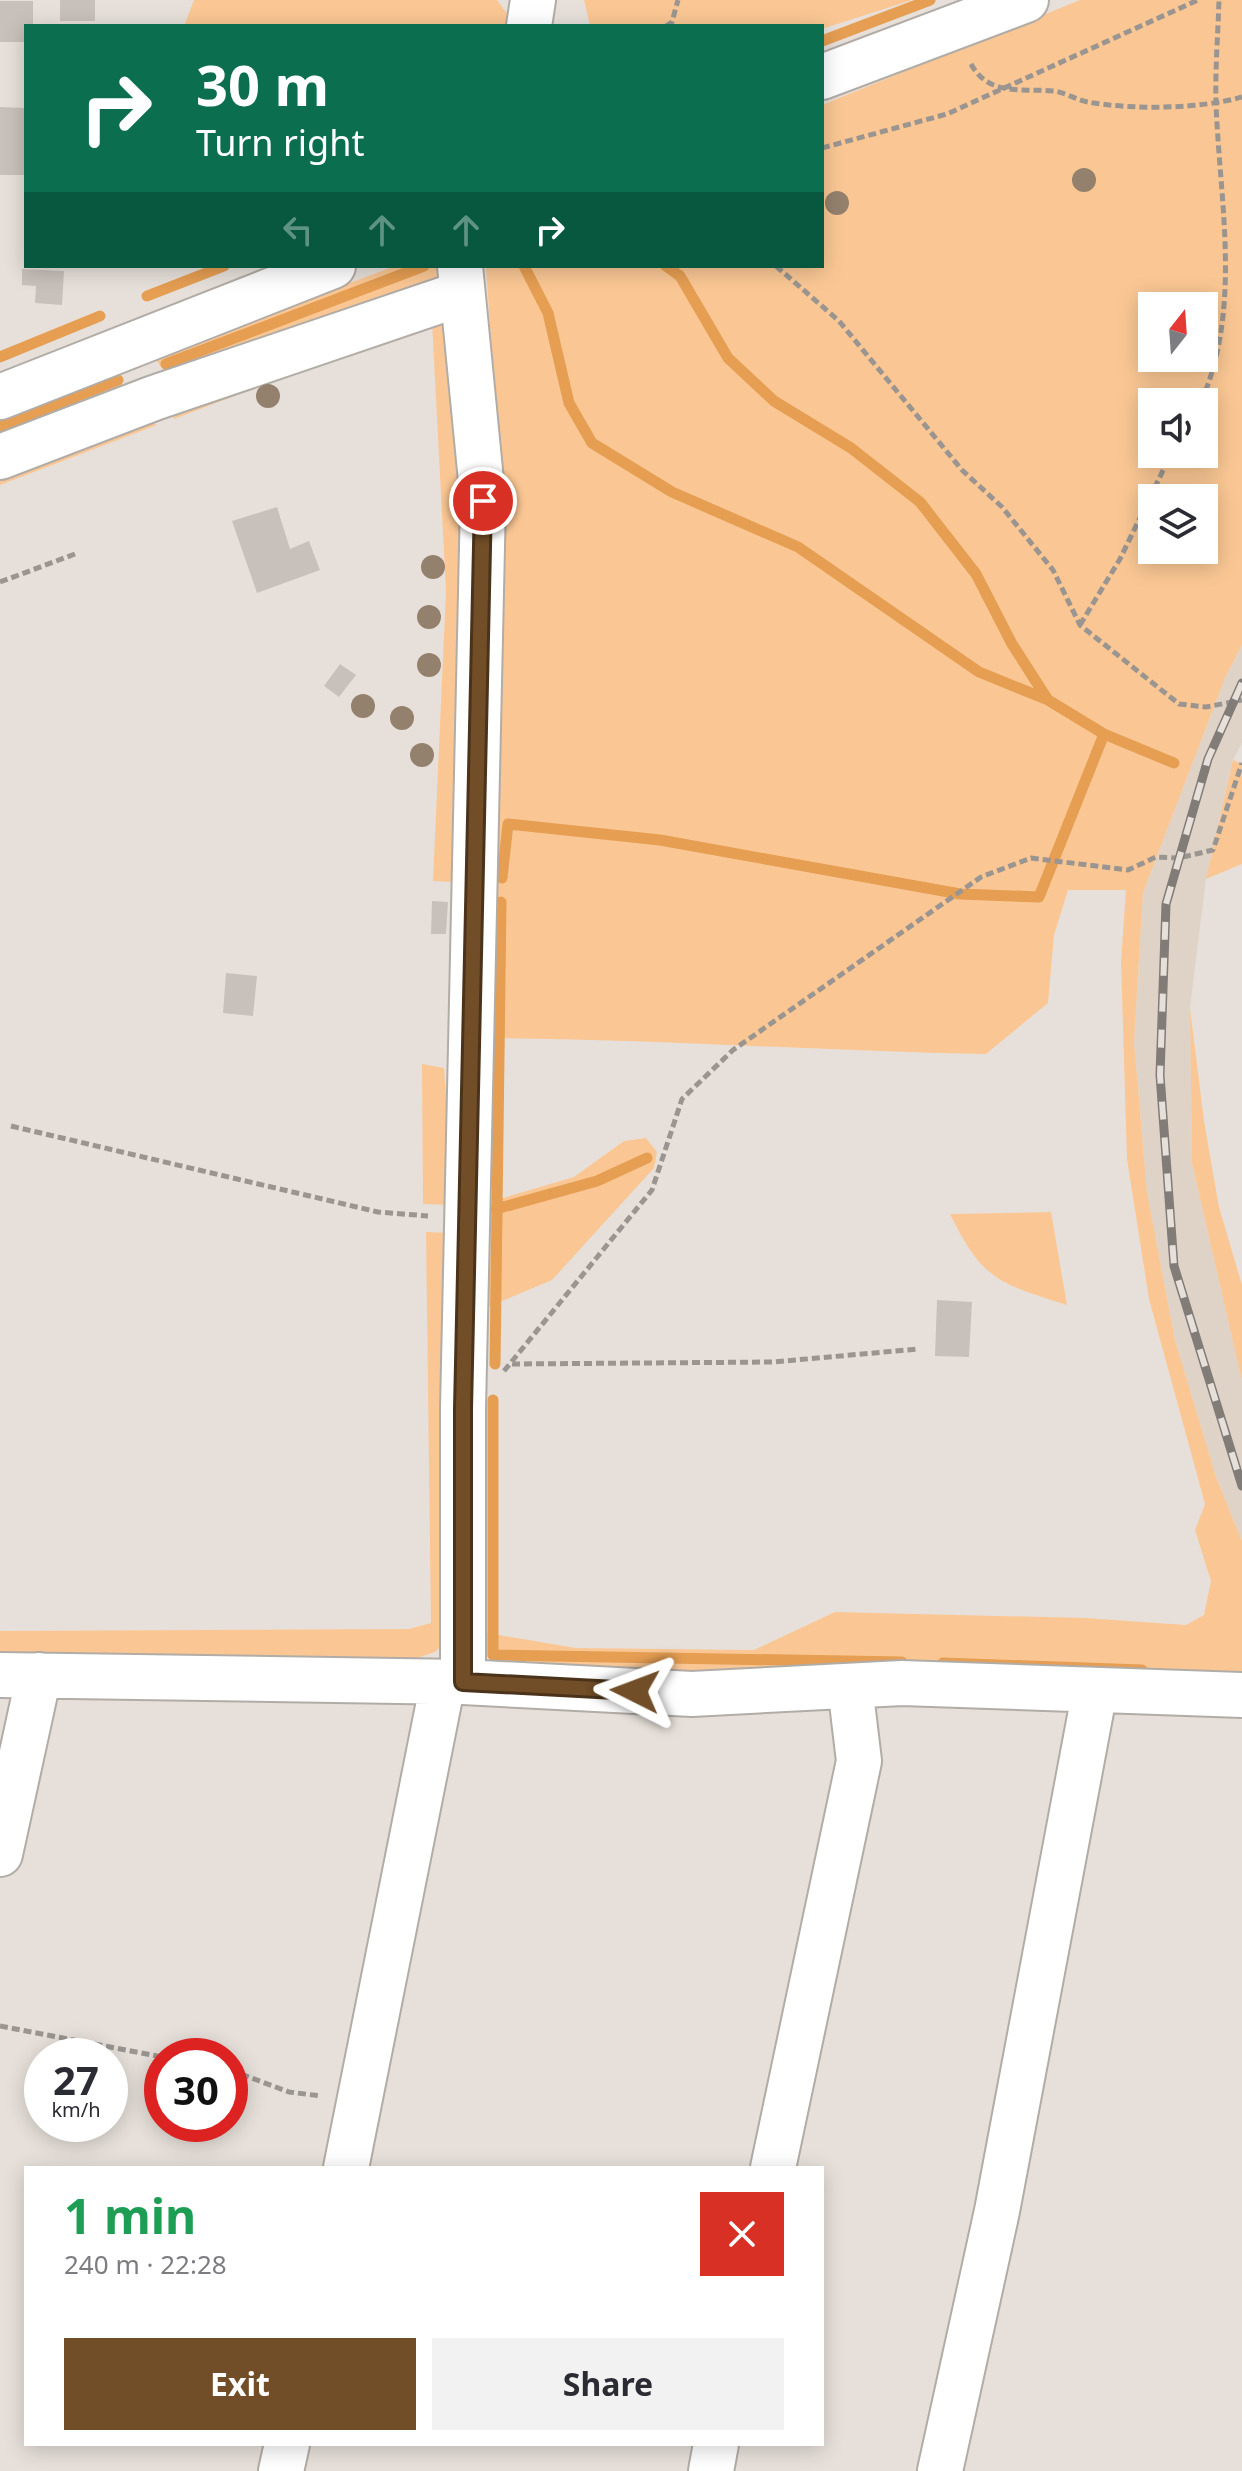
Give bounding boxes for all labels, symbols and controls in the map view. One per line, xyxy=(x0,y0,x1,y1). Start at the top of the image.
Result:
text: 30 m xyxy=(196,46,329,122)
icon: right xyxy=(64,56,168,160)
text: Turn right xyxy=(196,118,364,167)
icon: left xyxy=(276,208,320,252)
icon: ahead xyxy=(360,208,404,252)
icon: ahead xyxy=(444,208,488,252)
icon: right xyxy=(528,208,572,252)
north arrow xyxy=(1138,292,1218,372)
map controls xyxy=(1138,292,1218,564)
button: sound xyxy=(1138,388,1218,468)
pin xyxy=(449,467,517,535)
icon: arrive xyxy=(461,479,505,523)
button: layers xyxy=(1138,484,1218,564)
position arrow xyxy=(593,1649,677,1733)
speed limit sign: 30 xyxy=(144,2038,248,2142)
text: 27 xyxy=(53,2052,99,2107)
text: km/h xyxy=(51,2096,101,2123)
text: 1 min xyxy=(64,2183,196,2248)
button: close xyxy=(700,2192,784,2276)
text: 240 m · 22:28 xyxy=(64,2246,227,2282)
button: Exit xyxy=(64,2338,416,2430)
button: Share xyxy=(432,2338,784,2430)

